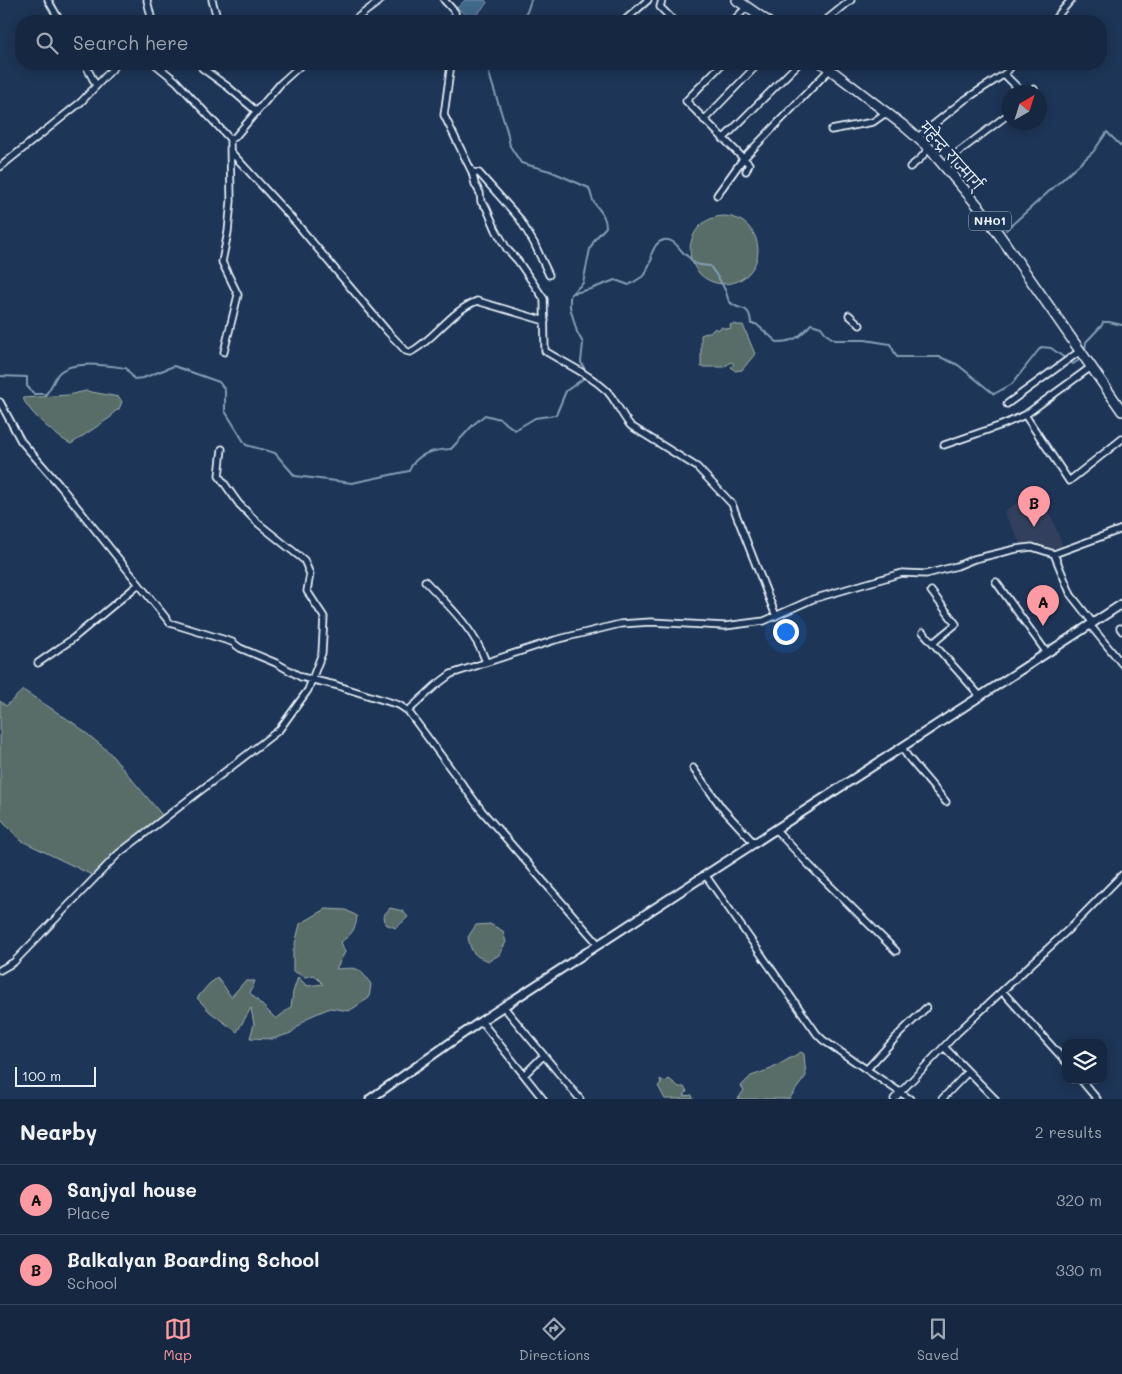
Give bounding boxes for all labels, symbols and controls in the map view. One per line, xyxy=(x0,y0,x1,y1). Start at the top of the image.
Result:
search box xyxy=(15,15,1107,70)
icon: search xyxy=(33,29,61,57)
text: Search here xyxy=(73,30,189,55)
north arrow xyxy=(1002,85,1047,130)
street label: महेन्द्र राज्मार्ग् xyxy=(914,115,990,196)
road number: NH01 xyxy=(969,212,1011,230)
pin: B xyxy=(1018,486,1050,527)
pin: A xyxy=(1027,585,1059,626)
your location xyxy=(773,619,799,645)
map controls xyxy=(1062,1039,1107,1084)
button: layers xyxy=(1062,1039,1107,1084)
scale bar xyxy=(15,1064,96,1087)
text: 100 m xyxy=(22,1066,61,1085)
text: Nearby xyxy=(20,1118,97,1145)
text: 2 results xyxy=(1035,1121,1102,1142)
text: Sanjyal house xyxy=(67,1177,197,1202)
text: A xyxy=(30,1189,42,1210)
text: 320 m xyxy=(1056,1189,1102,1210)
text: Place xyxy=(67,1202,110,1223)
text: Balkalyan Boarding School xyxy=(67,1247,319,1272)
text: B xyxy=(31,1259,41,1280)
text: 330 m xyxy=(1056,1259,1102,1280)
text: School xyxy=(67,1272,117,1293)
tab: Map xyxy=(163,1315,192,1364)
tab: Directions xyxy=(519,1315,590,1364)
tab: Saved xyxy=(917,1315,959,1364)

